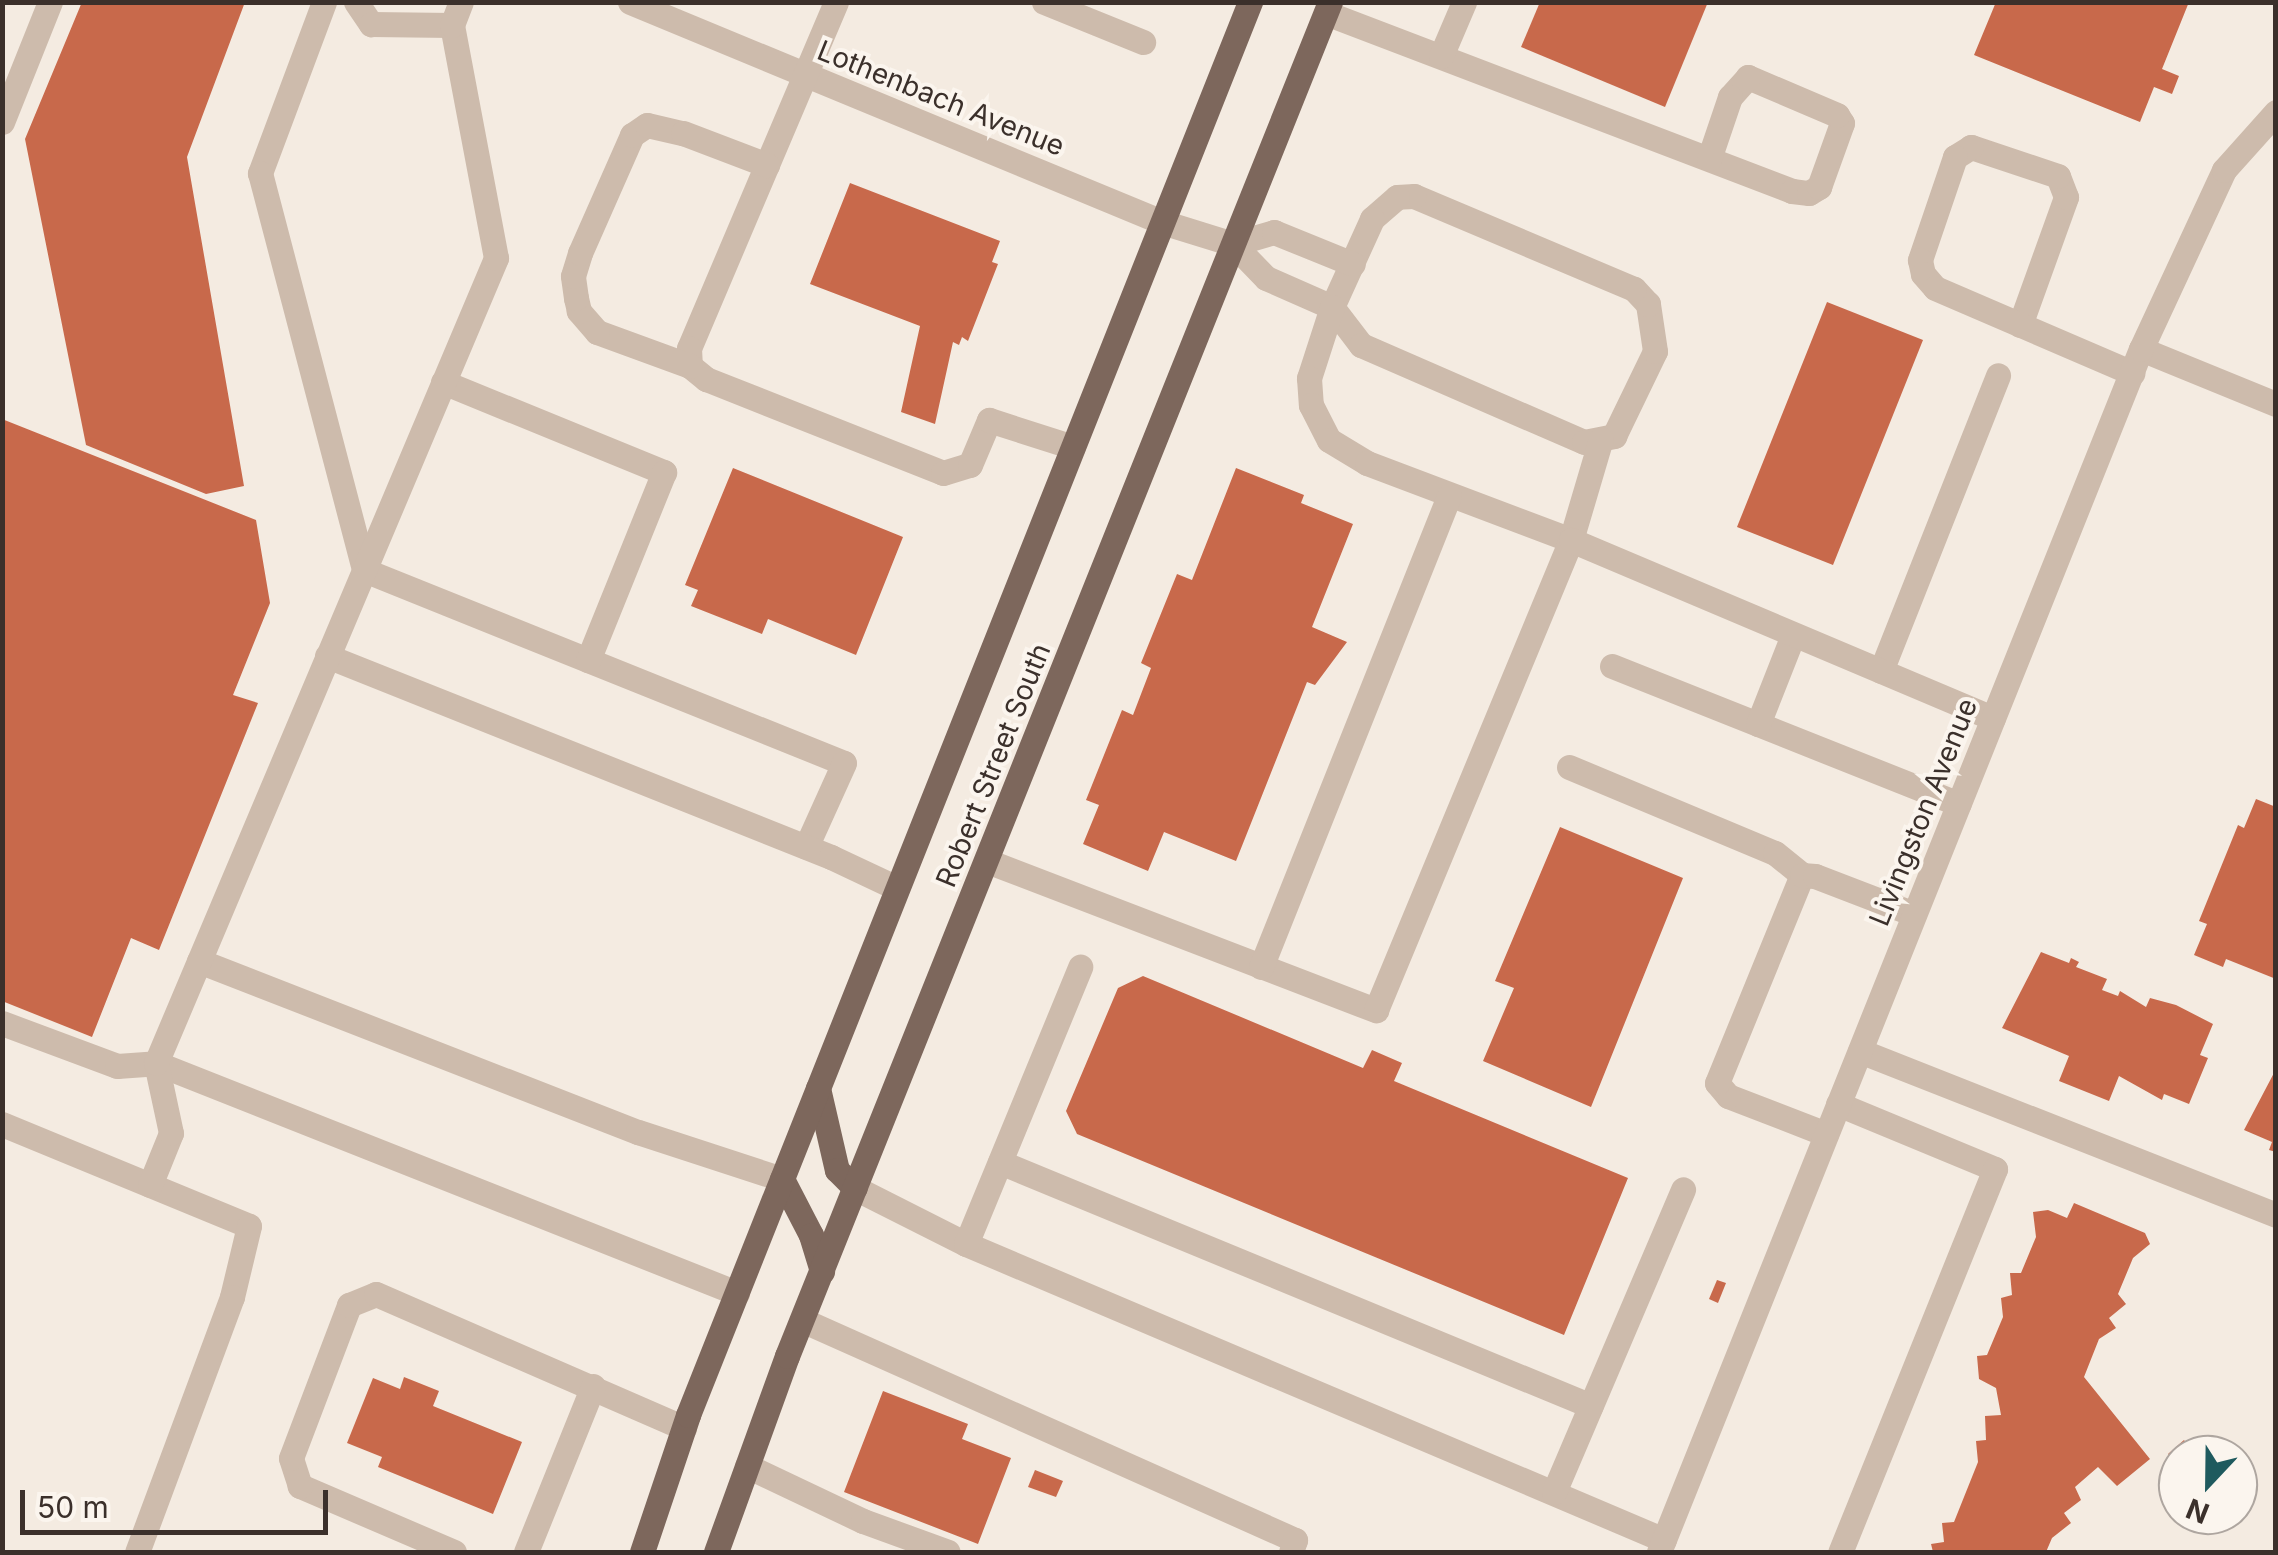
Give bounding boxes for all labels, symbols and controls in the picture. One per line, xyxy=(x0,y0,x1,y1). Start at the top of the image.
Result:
street label: Lothenbach Avenue xyxy=(813,33,1069,163)
street label: Robert Street South xyxy=(929,638,1057,892)
street label: Livingston Avenue xyxy=(1862,693,1984,931)
north arrow xyxy=(2158,1435,2258,1535)
scale bar xyxy=(25,1470,332,1532)
text: 50 m xyxy=(37,1489,109,1525)
text: N xyxy=(2181,1491,2214,1531)

